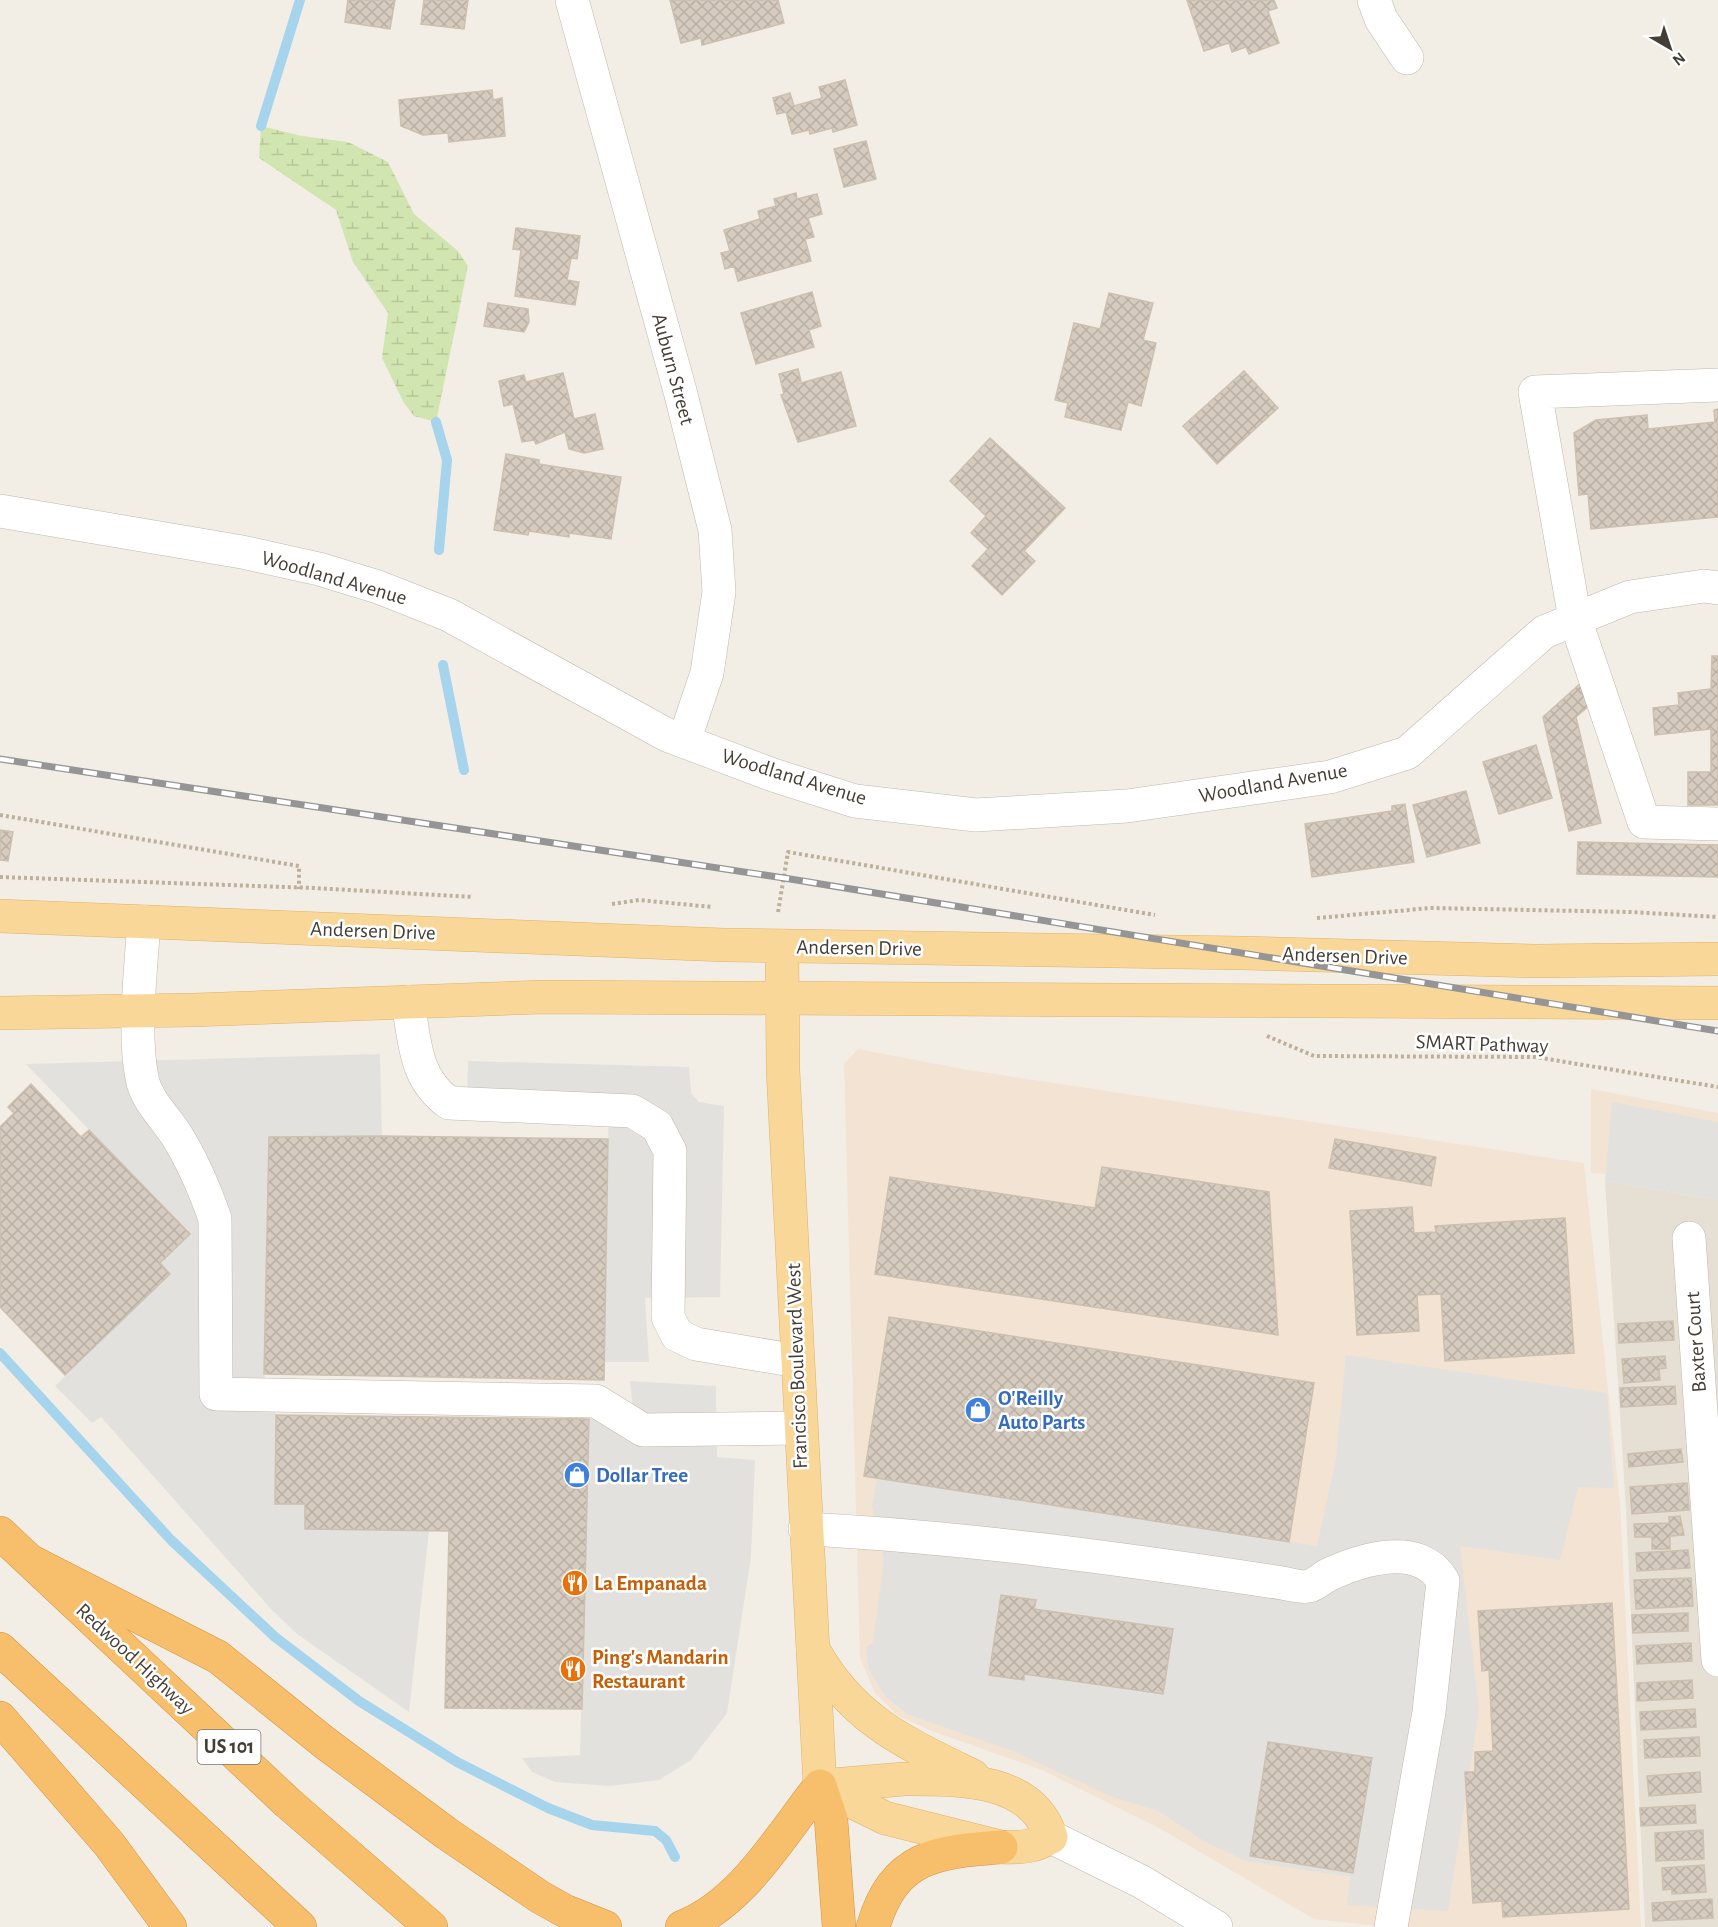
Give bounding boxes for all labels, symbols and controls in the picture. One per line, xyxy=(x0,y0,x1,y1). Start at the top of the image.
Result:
north arrow xyxy=(1640,18,1700,78)
text: N xyxy=(1669,49,1688,69)
street label: Auburn Street xyxy=(648,311,698,427)
street label: Woodland Avenue xyxy=(259,547,409,609)
street label: Woodland Avenue xyxy=(719,745,869,809)
street label: Woodland Avenue xyxy=(1197,760,1349,806)
street label: Andersen Drive xyxy=(310,918,436,944)
street label: Andersen Drive xyxy=(796,936,922,960)
street label: Andersen Drive xyxy=(1282,943,1408,969)
street label: SMART Pathway xyxy=(1415,1031,1549,1057)
street label: Francisco Boulevard West xyxy=(783,1262,811,1469)
street label: Baxter Court xyxy=(1682,1290,1710,1393)
place label: O'Reilly Auto Parts xyxy=(998,1388,1085,1433)
shop icon: O'Reilly Auto Parts xyxy=(963,1395,993,1425)
shop icon: Dollar Tree xyxy=(562,1460,592,1490)
place label: Dollar Tree xyxy=(596,1465,688,1486)
restaurant icon: La Empanada xyxy=(560,1568,590,1598)
place label: La Empanada xyxy=(594,1573,707,1594)
street label: Redwood Highway xyxy=(72,1599,198,1719)
place label: Ping's Mandarin Restaurant xyxy=(592,1647,729,1692)
restaurant icon: Ping's Mandarin Restaurant xyxy=(558,1654,588,1684)
road number: US 101 xyxy=(198,1730,260,1764)

